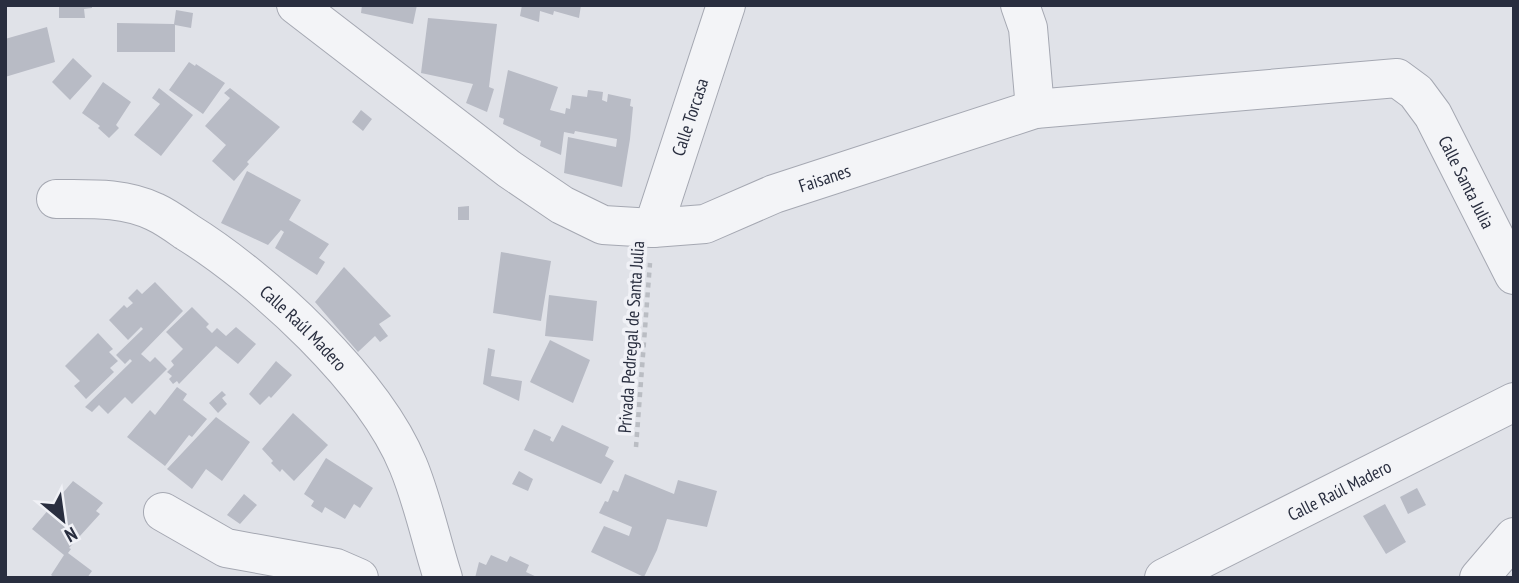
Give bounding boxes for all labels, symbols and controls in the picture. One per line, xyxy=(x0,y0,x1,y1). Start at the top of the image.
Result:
street label: Calle Torcasa xyxy=(666,75,713,159)
street label: Calle Santa Julia xyxy=(1434,132,1500,232)
street label: Faisanes xyxy=(796,158,853,197)
street label: Privada Pedregal de Santa Julia xyxy=(613,240,649,434)
street label: Calle Raúl Madero xyxy=(256,280,353,376)
street label: Calle Raúl Madero xyxy=(1283,454,1395,526)
north arrow xyxy=(28,485,98,555)
text: N xyxy=(61,522,82,548)

